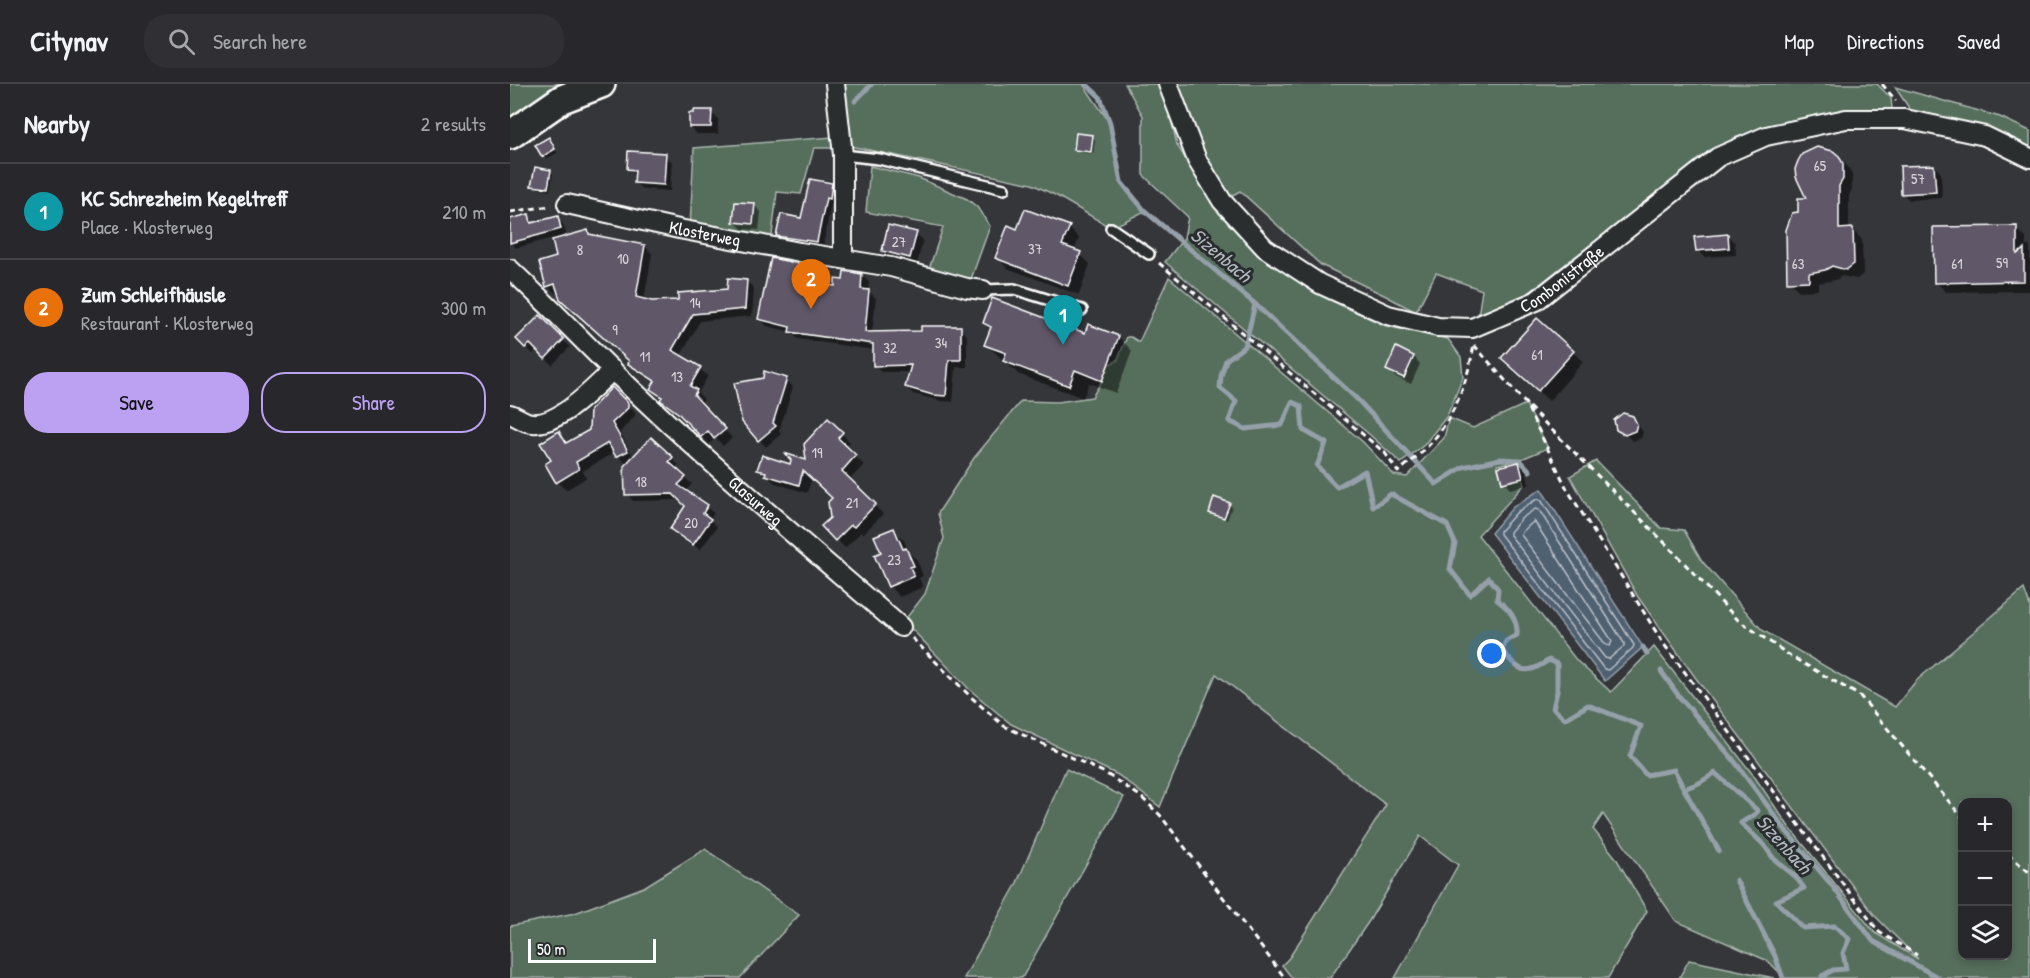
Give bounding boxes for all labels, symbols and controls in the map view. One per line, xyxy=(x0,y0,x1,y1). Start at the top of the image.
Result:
search box xyxy=(144,14,564,68)
text: Citynav xyxy=(30,22,108,60)
icon: search xyxy=(165,25,198,58)
text: Search here xyxy=(213,26,307,56)
text: Map xyxy=(1784,27,1814,56)
text: Directions xyxy=(1847,27,1924,56)
text: Saved xyxy=(1957,27,2000,56)
text: Nearby xyxy=(24,106,90,141)
text: 2 results xyxy=(421,110,486,137)
house number: 65 xyxy=(1814,155,1827,176)
house number: 57 xyxy=(1911,168,1925,189)
text: KC Schrezheim Kegeltreff xyxy=(81,183,288,213)
text: 1 xyxy=(40,198,47,225)
text: 210 m xyxy=(442,198,486,225)
text: Place · Klosterweg xyxy=(81,213,213,240)
street label: Klosterweg xyxy=(667,214,743,252)
water label: Sizenbach xyxy=(1185,221,1259,289)
house number: 27 xyxy=(892,231,906,252)
house number: 37 xyxy=(1028,238,1042,259)
house number: 8 xyxy=(577,239,583,260)
street label: Combonistraße xyxy=(1516,239,1609,318)
house number: 10 xyxy=(617,248,629,269)
house number: 59 xyxy=(1996,252,2008,273)
house number: 63 xyxy=(1792,253,1805,274)
house number: 61 xyxy=(1951,253,1963,274)
pin: 2 xyxy=(792,260,830,309)
text: Zum Schleifhäusle xyxy=(81,279,226,309)
house number: 14 xyxy=(689,292,701,313)
text: 2 xyxy=(39,294,48,321)
text: 300 m xyxy=(441,294,486,321)
pin: 1 xyxy=(1044,296,1082,345)
text: Restaurant · Klosterweg xyxy=(81,309,253,336)
house number: 9 xyxy=(612,319,618,340)
house number: 34 xyxy=(935,332,948,353)
house number: 32 xyxy=(883,337,897,358)
house number: 61 xyxy=(1531,344,1543,365)
house number: 11 xyxy=(640,346,650,367)
house number: 13 xyxy=(671,366,683,387)
button: Save xyxy=(24,372,249,433)
button: Share xyxy=(261,372,486,433)
house number: 19 xyxy=(812,442,823,463)
street label: Glasurweg xyxy=(723,470,788,532)
house number: 18 xyxy=(635,471,647,492)
house number: 21 xyxy=(846,492,858,513)
house number: 20 xyxy=(684,512,698,533)
house number: 23 xyxy=(887,549,901,570)
your location xyxy=(1477,639,1506,668)
map controls xyxy=(1958,798,2012,960)
button: + xyxy=(1958,798,2012,852)
water label: Sizenbach xyxy=(1750,808,1819,880)
button: − xyxy=(1958,852,2012,906)
button: layers xyxy=(1958,906,2012,960)
scale bar xyxy=(528,936,656,964)
text: 50 m xyxy=(537,938,566,960)

